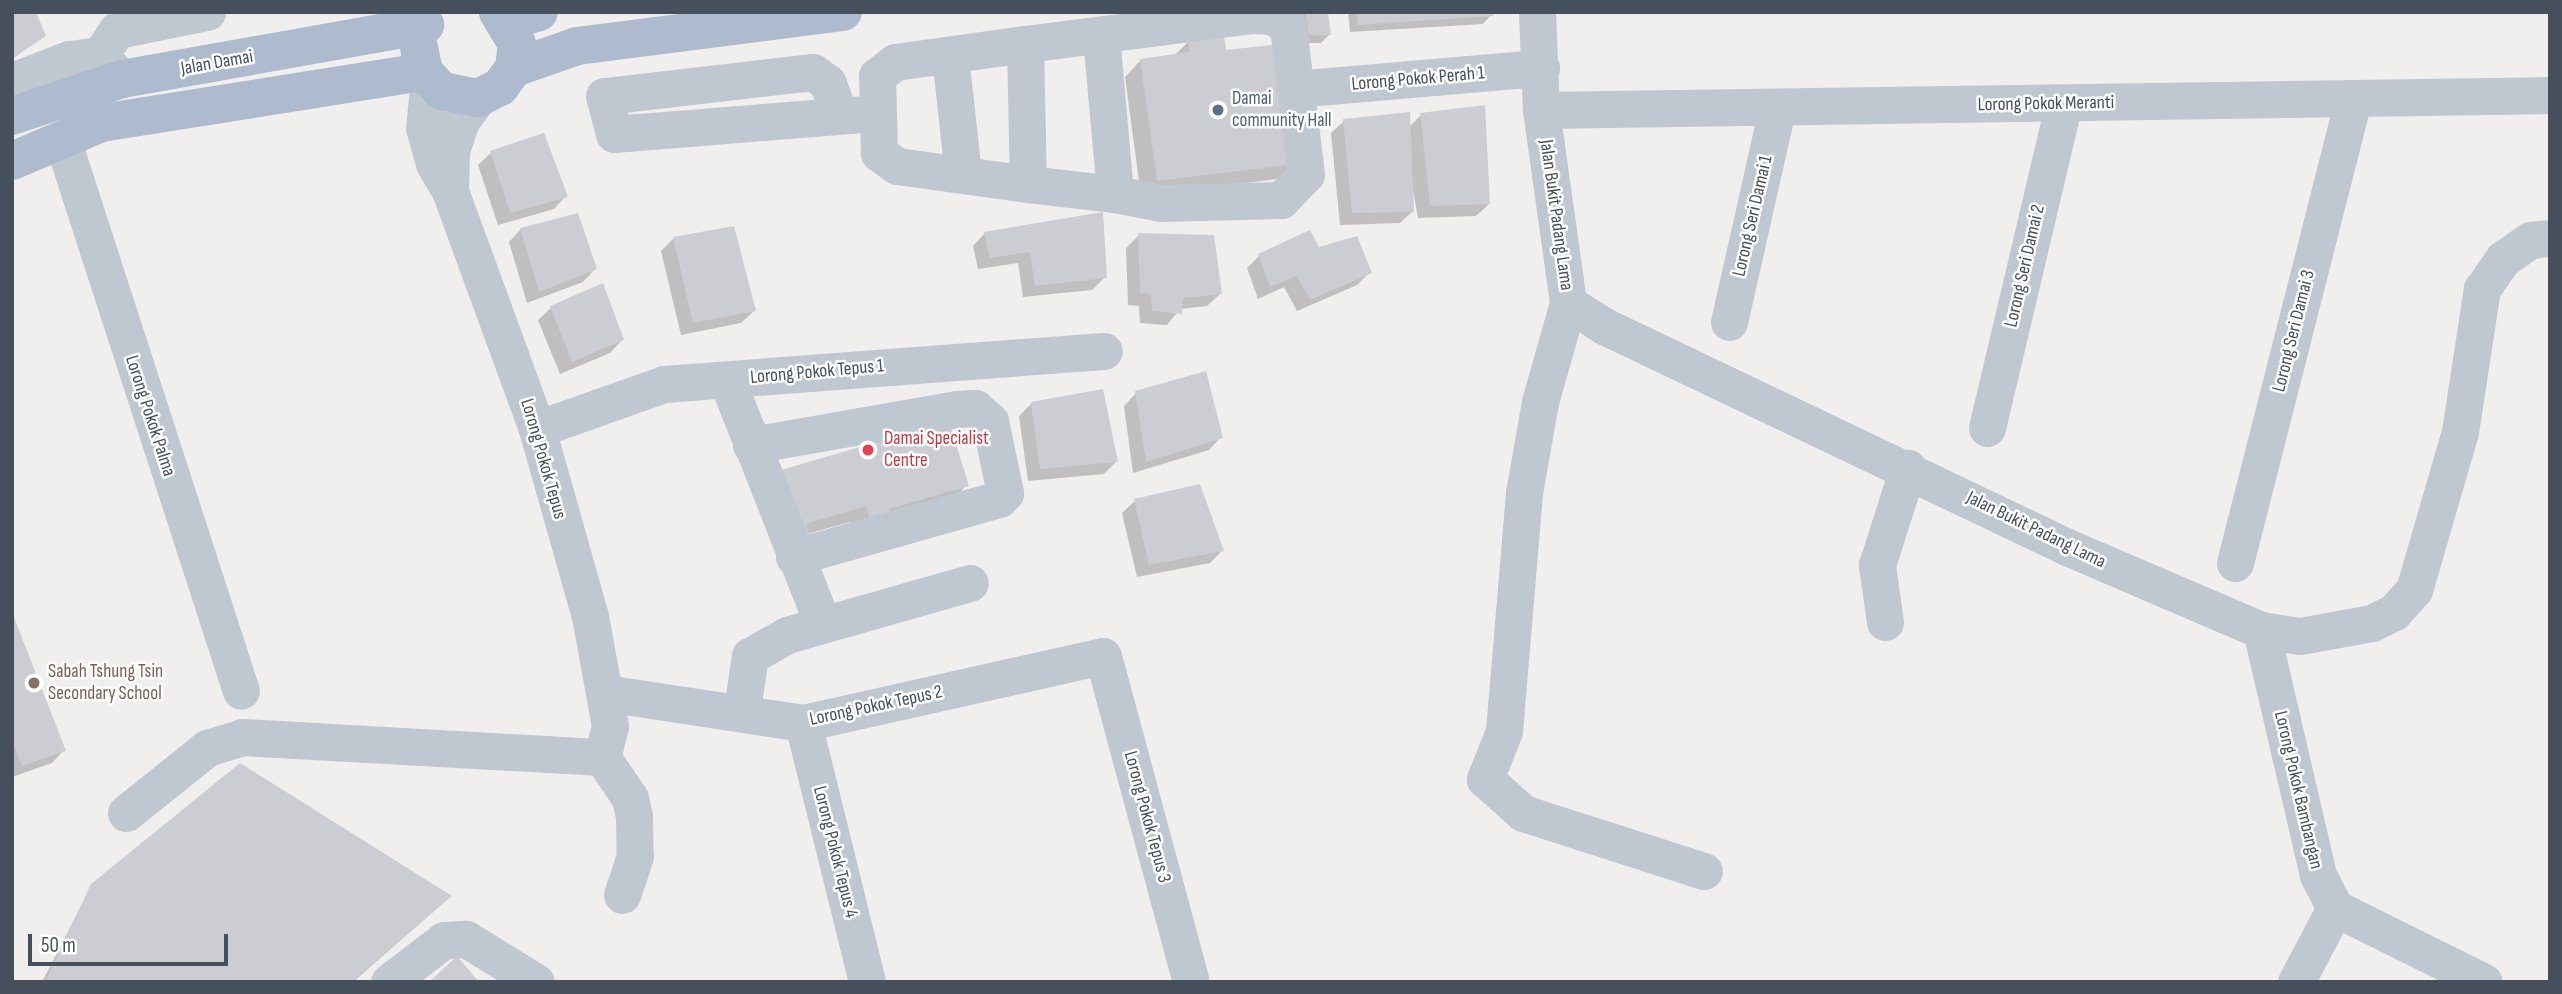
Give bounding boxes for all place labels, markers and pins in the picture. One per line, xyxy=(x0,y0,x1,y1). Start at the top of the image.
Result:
place label: Damai community Hall xyxy=(1232,88,1332,132)
marker: Damai community Hall xyxy=(1210,102,1226,118)
place label: Damai Specialist Centre xyxy=(884,428,989,472)
marker: Damai Specialist Centre xyxy=(858,440,878,460)
place label: Sabah Tshung Tsin Secondary School xyxy=(48,661,163,705)
marker: Sabah Tshung Tsin Secondary School xyxy=(26,675,42,691)

